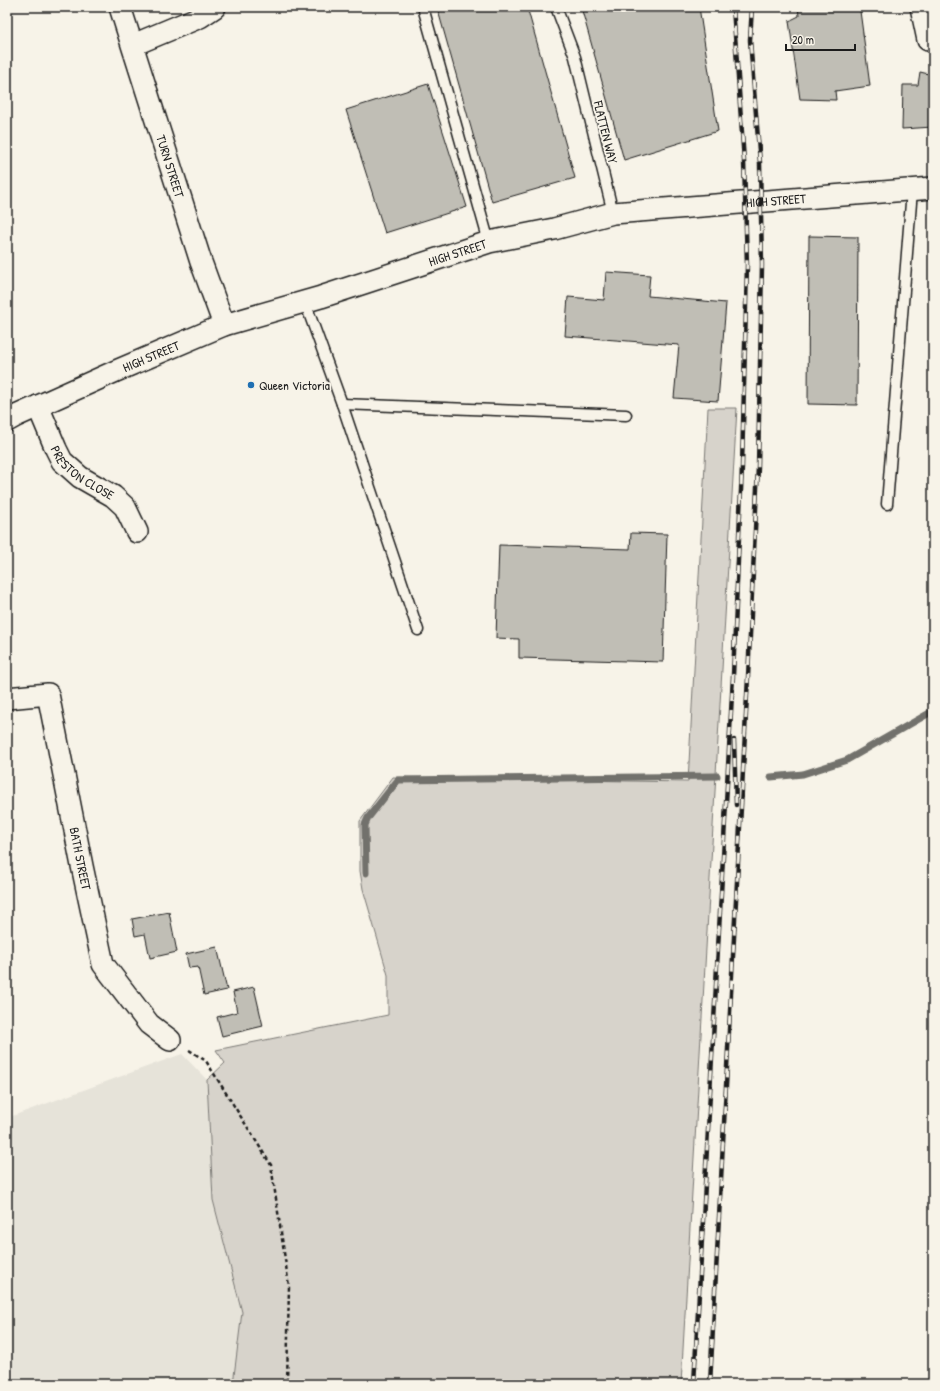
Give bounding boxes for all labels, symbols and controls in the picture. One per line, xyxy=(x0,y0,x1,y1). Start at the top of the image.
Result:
scale bar xyxy=(786,26,855,52)
text: 20 m xyxy=(792,31,814,48)
street label: FLATTEN WAY xyxy=(589,98,623,165)
street label: TURN STREET xyxy=(152,133,189,201)
street label: HIGH STREET xyxy=(745,189,808,212)
street label: HIGH STREET xyxy=(426,234,490,270)
street label: HIGH STREET xyxy=(120,336,183,376)
place label: Queen Victoria xyxy=(259,376,330,394)
marker: Queen Victoria xyxy=(246,380,256,390)
street label: PRESTON CLOSE xyxy=(47,443,118,504)
street label: BATH STREET xyxy=(66,826,96,893)

